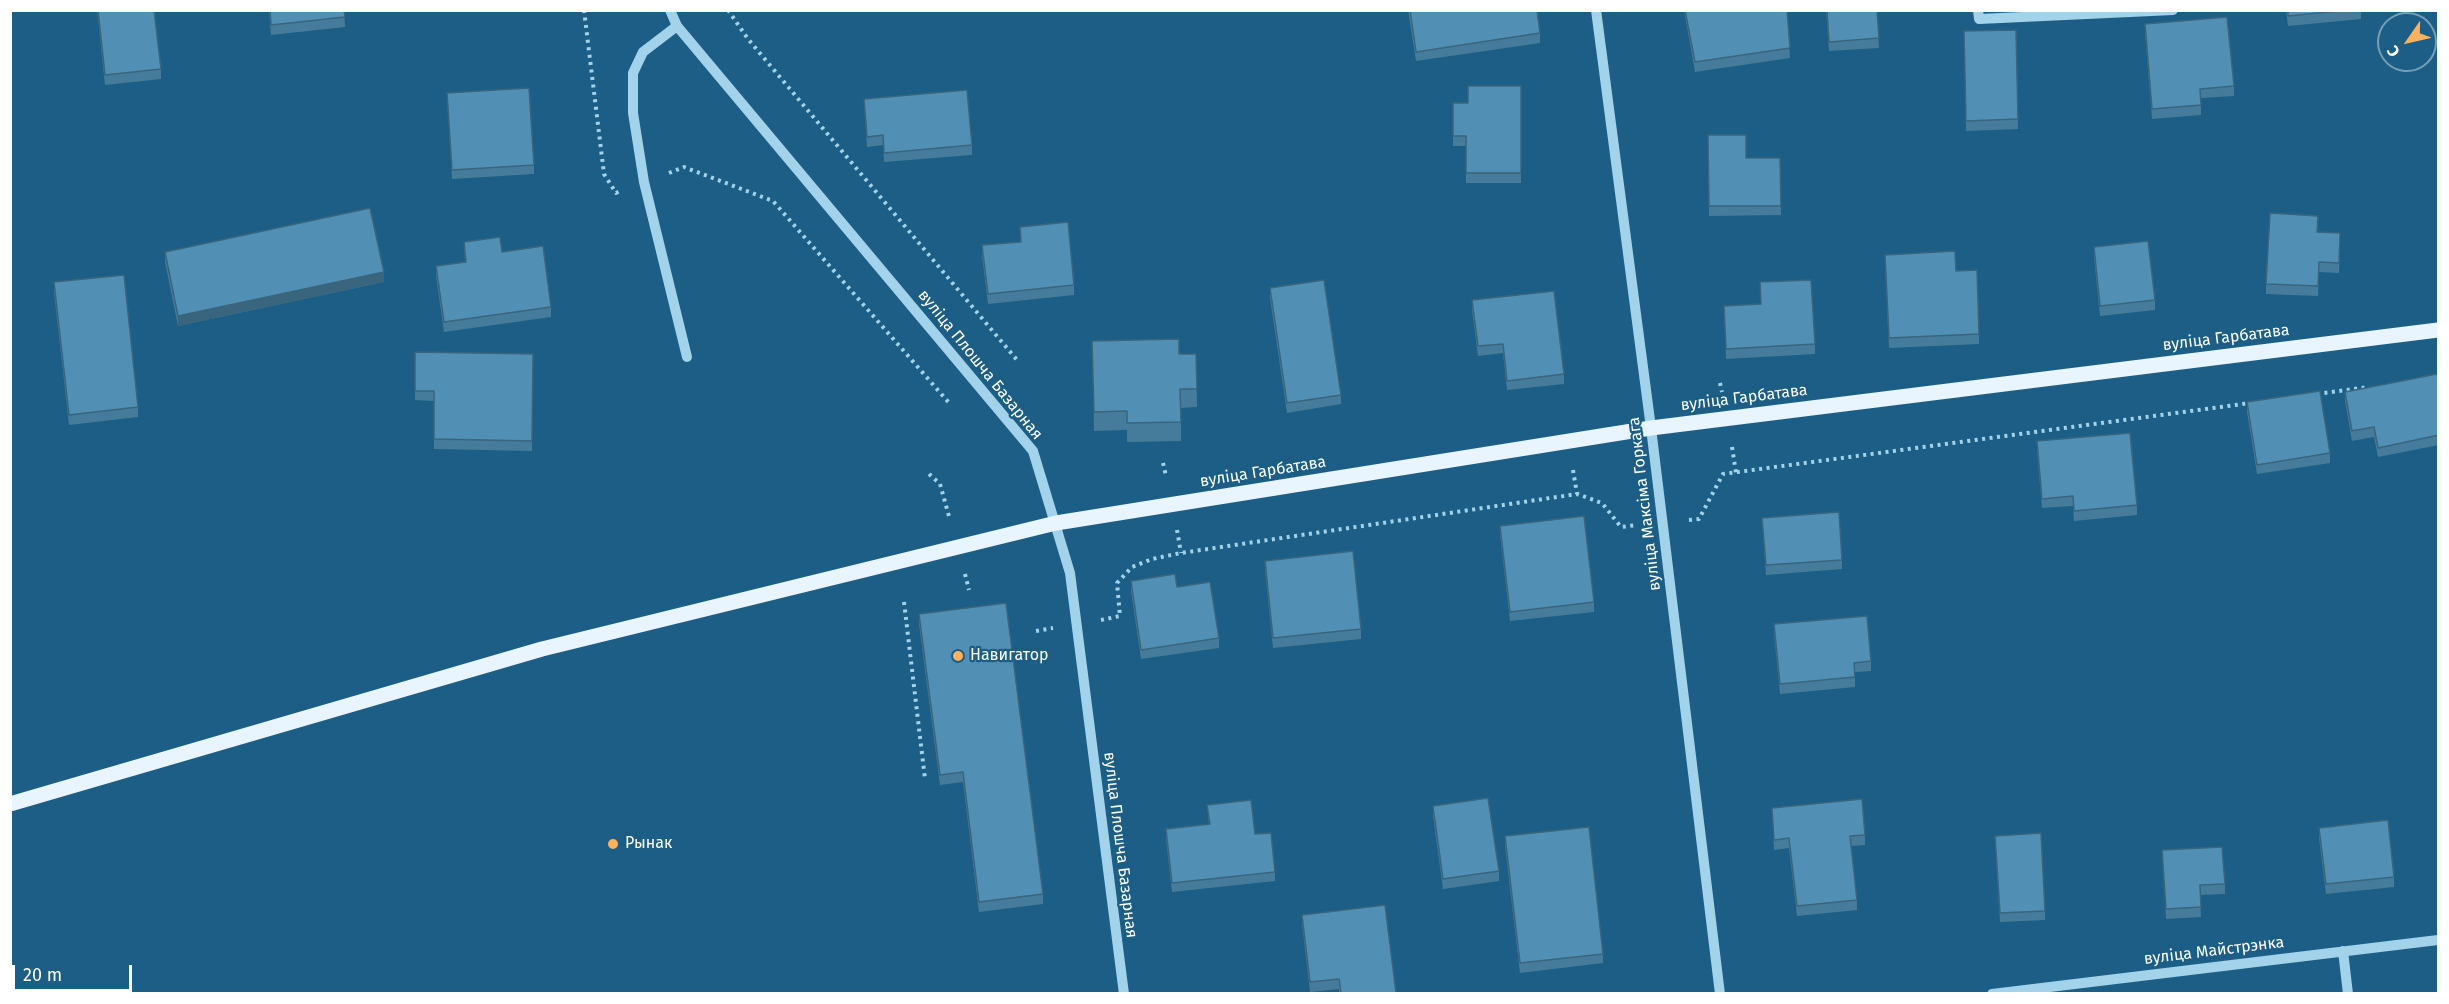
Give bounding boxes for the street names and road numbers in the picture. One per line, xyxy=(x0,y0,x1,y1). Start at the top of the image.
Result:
street label: вуліца Плошча Базарная xyxy=(914,286,1046,444)
street label: вуліца Гарбатава xyxy=(2162,321,2290,355)
street label: вуліца Гарбатава xyxy=(1680,381,1808,415)
street label: вуліца Максіма Горкага xyxy=(1625,416,1665,592)
street label: вуліца Гарбатава xyxy=(1198,453,1328,491)
street label: вуліца Плошча Базарная xyxy=(1099,751,1141,939)
street label: вуліца Майстрэнка xyxy=(2143,933,2285,969)

